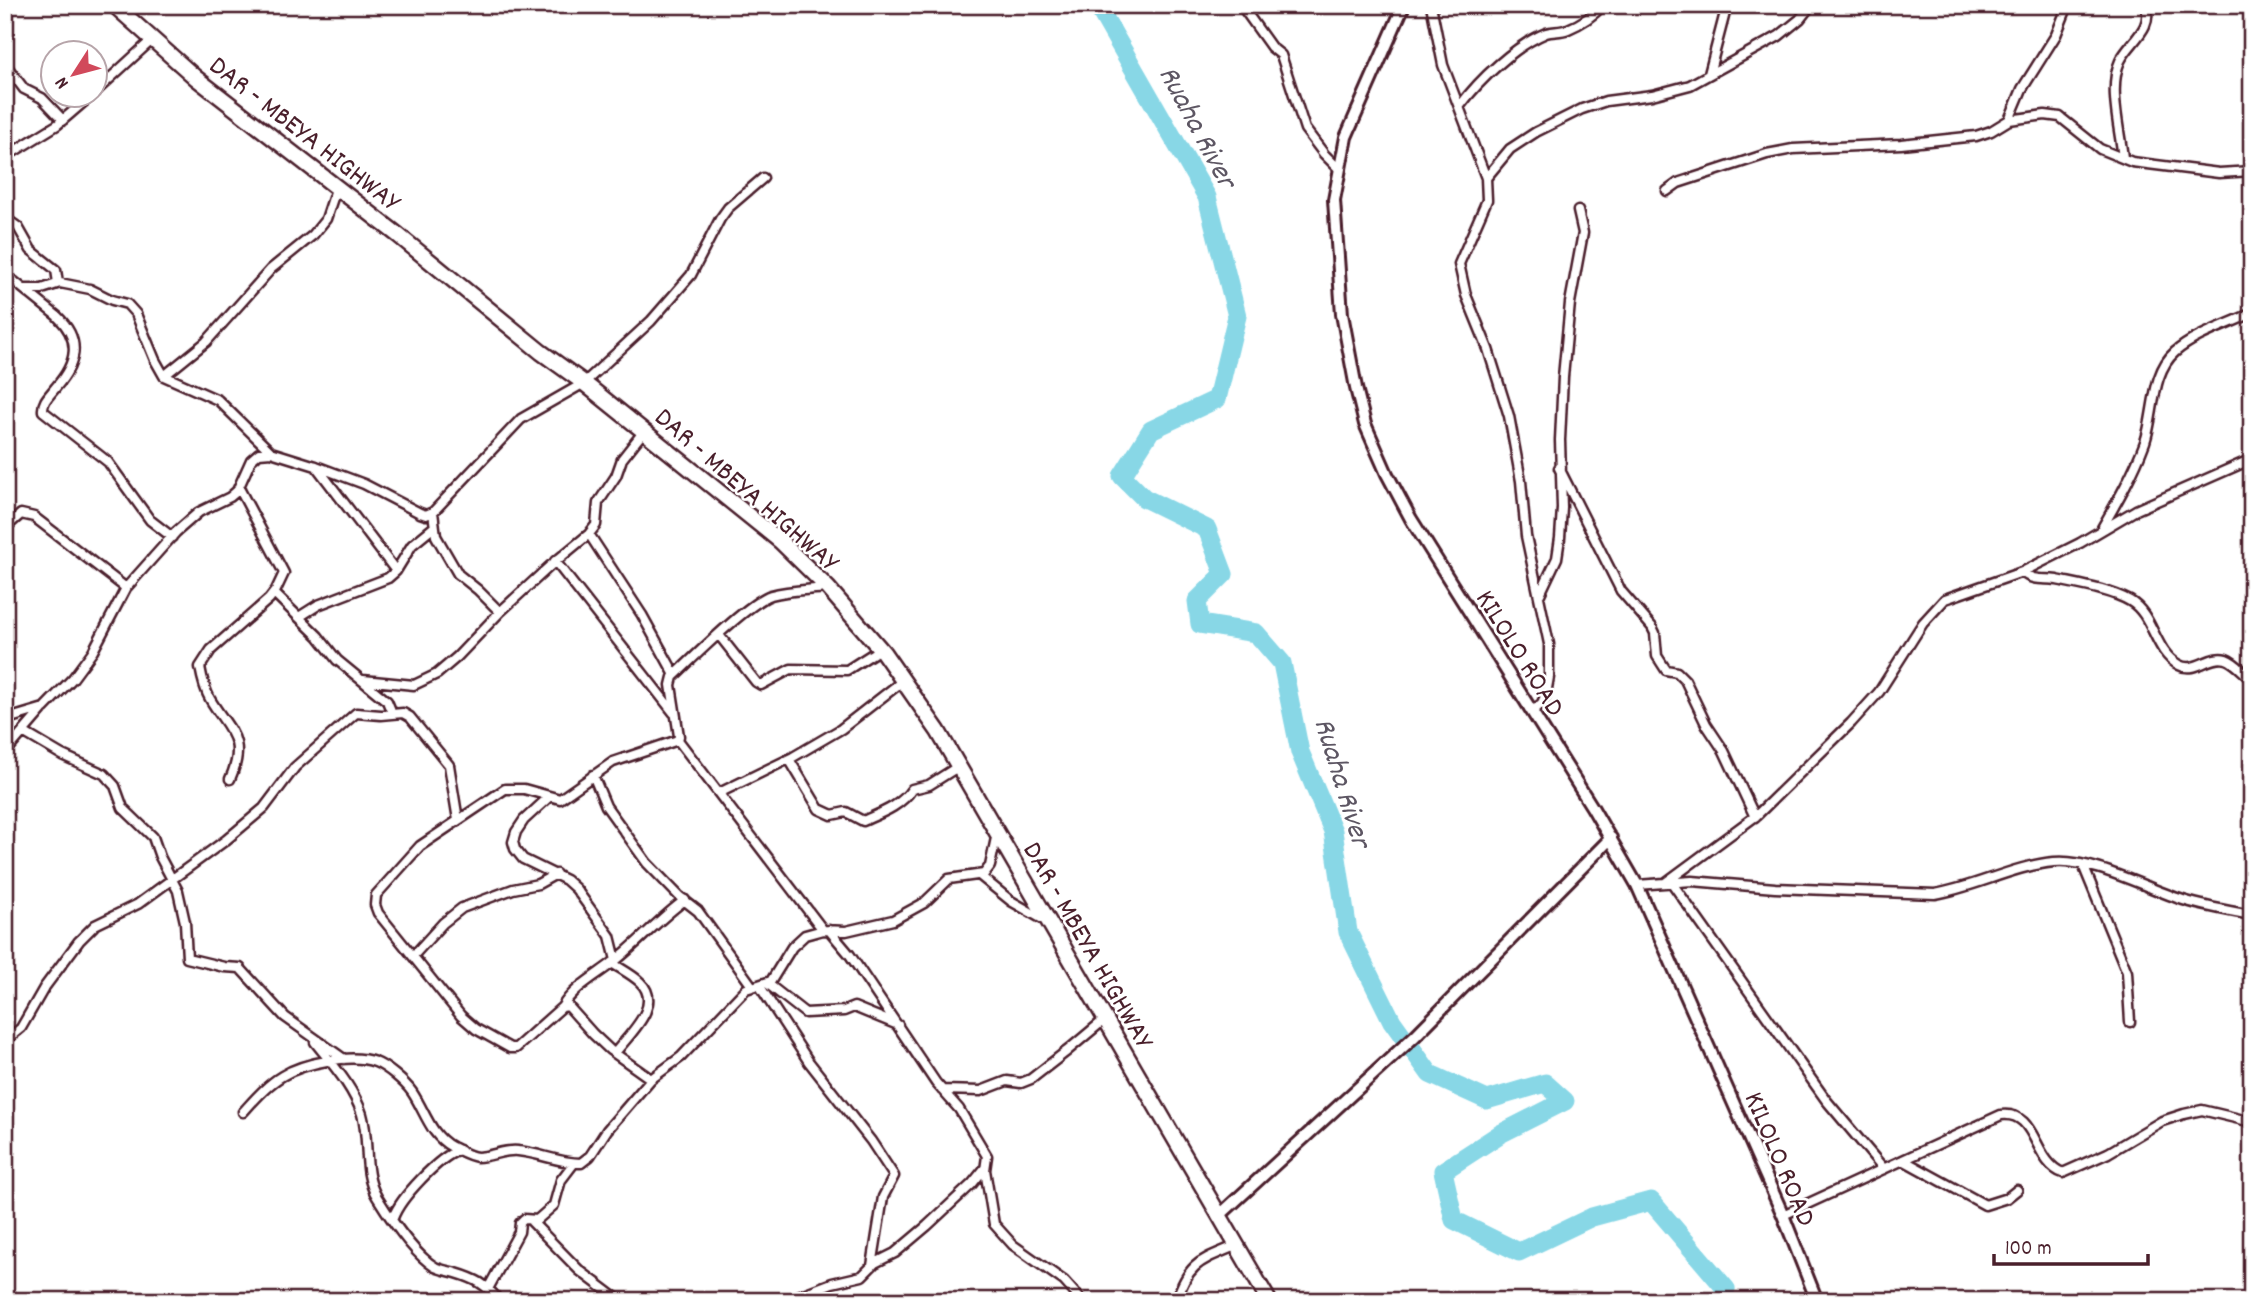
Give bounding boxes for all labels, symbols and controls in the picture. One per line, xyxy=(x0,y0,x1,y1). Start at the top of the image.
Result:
north arrow xyxy=(38,38,108,108)
street label: DAR - MBEYA HIGHWAY xyxy=(199,48,408,224)
water label: Ruaha River xyxy=(1145,59,1247,200)
text: N xyxy=(49,70,77,94)
street label: DAR - MBEYA HIGHWAY xyxy=(644,400,846,584)
street label: KILOLO ROAD xyxy=(1463,584,1572,726)
water label: Ruaha River xyxy=(1300,713,1381,856)
street label: DAR - MBEYA HIGHWAY xyxy=(1010,836,1162,1058)
street label: KILOLO ROAD xyxy=(1731,1087,1824,1233)
scale bar xyxy=(1994,1222,2148,1266)
text: 100 m xyxy=(2005,1235,2052,1265)

